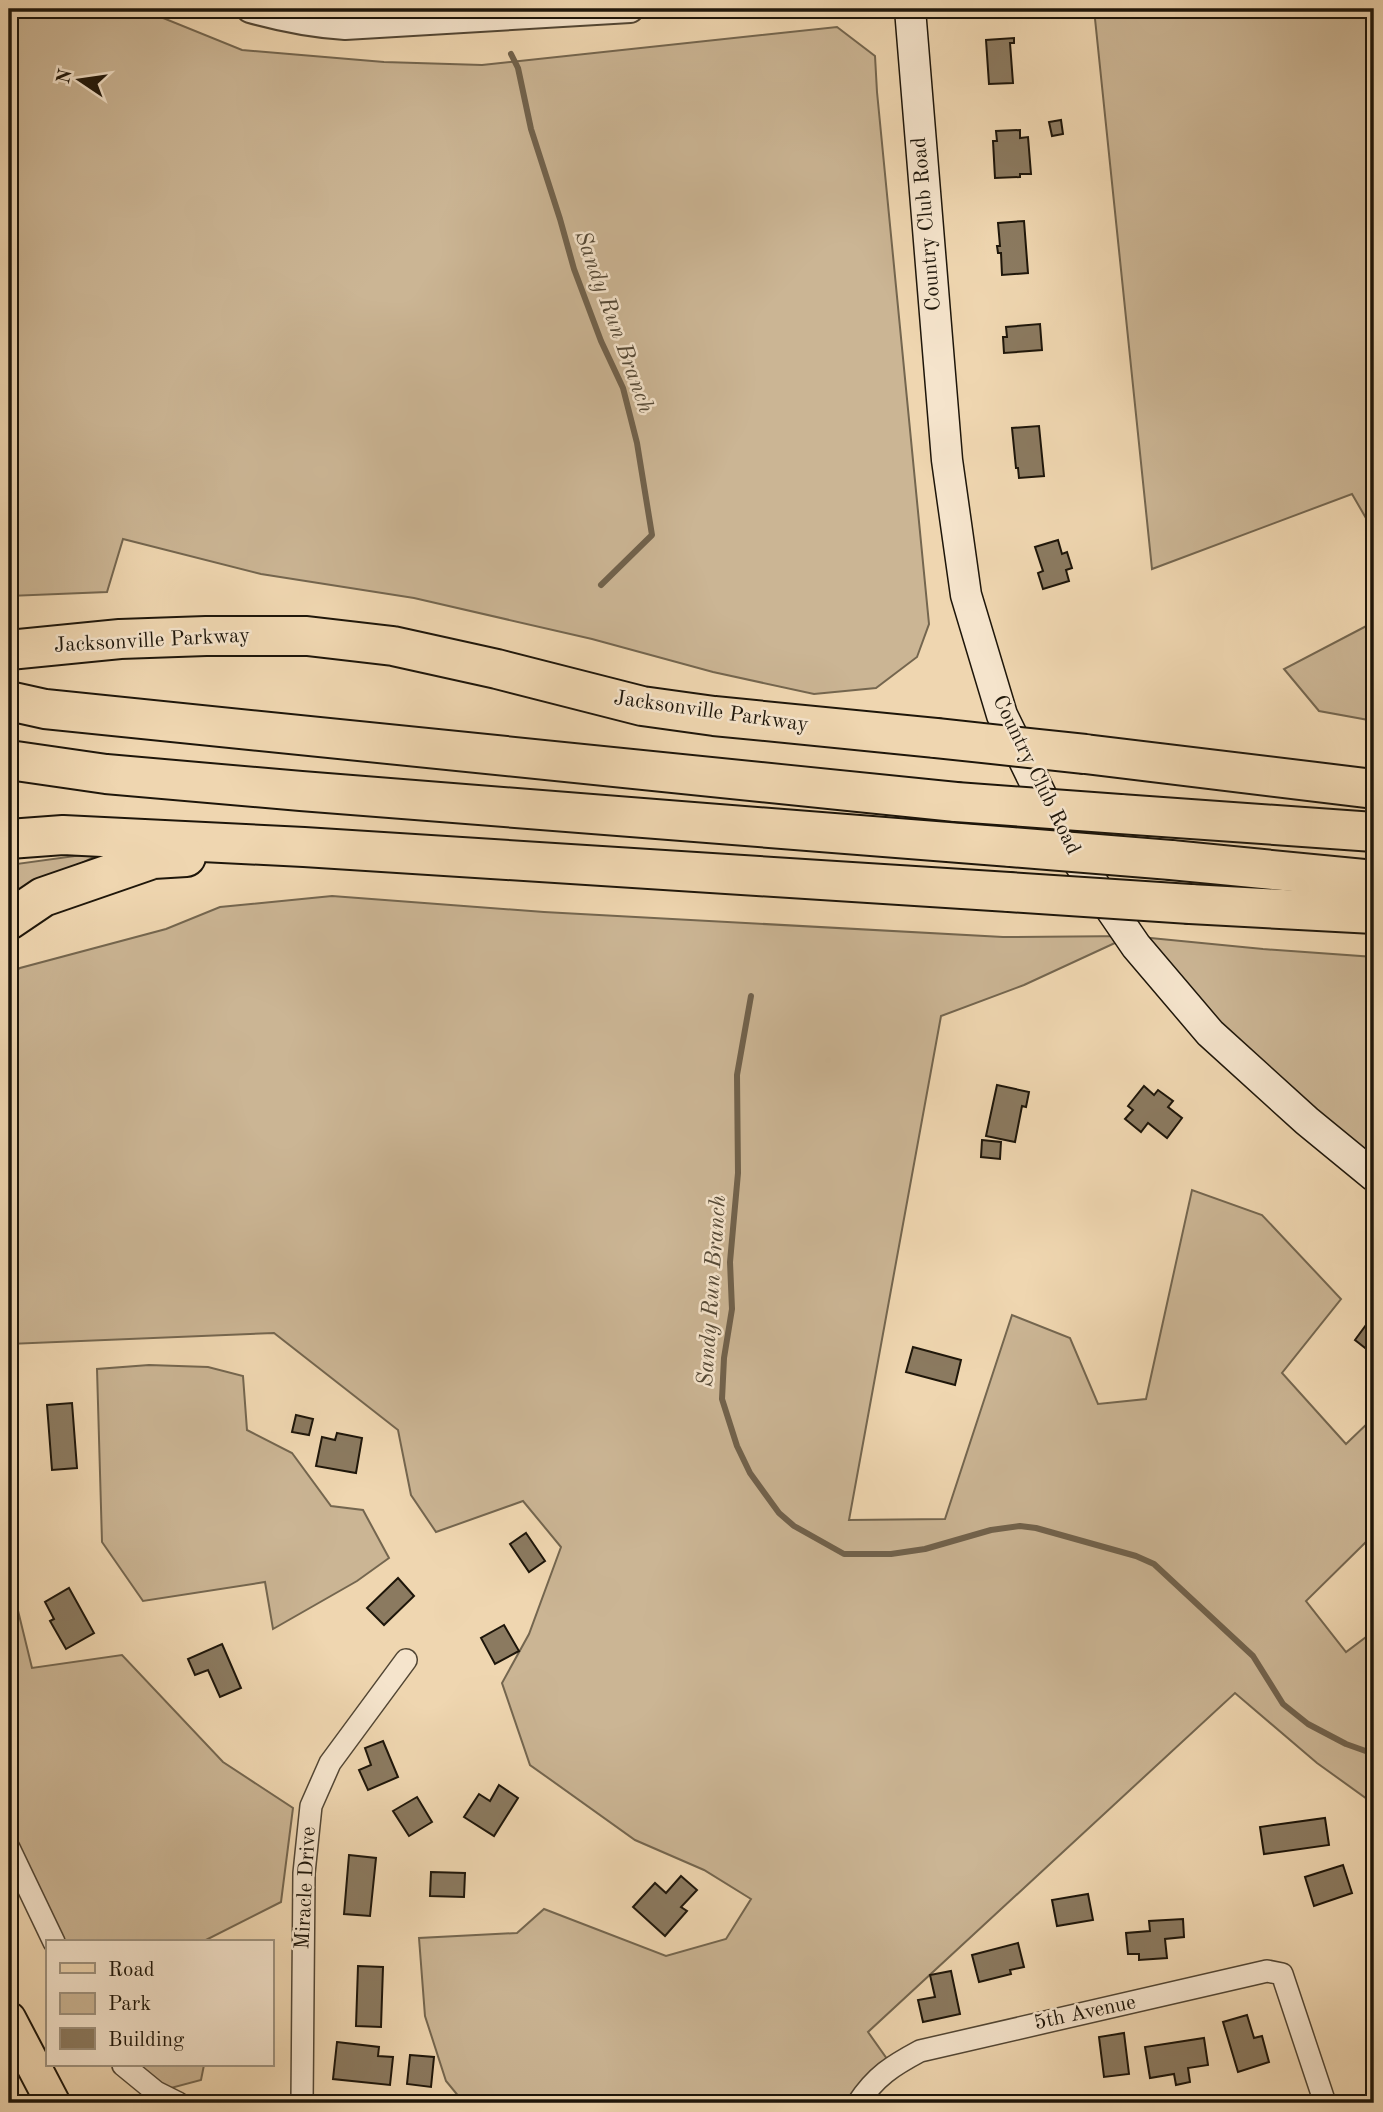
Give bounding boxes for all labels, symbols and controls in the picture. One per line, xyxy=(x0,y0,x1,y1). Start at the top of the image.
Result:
north arrow xyxy=(46,46,116,116)
text: N xyxy=(55,67,77,86)
street label: Country Club Road xyxy=(909,136,945,312)
water label: Sandy Run Branch xyxy=(569,228,658,417)
street label: Jacksonville Parkway xyxy=(53,625,251,657)
street label: Jacksonville Parkway xyxy=(612,688,810,736)
street label: Country Club Road xyxy=(988,692,1084,858)
water label: Sandy Run Branch xyxy=(694,1194,731,1388)
street label: Miracle Drive xyxy=(292,1826,320,1950)
legend xyxy=(46,1940,273,2066)
text: Road xyxy=(108,1960,155,1981)
street label: 5th Avenue xyxy=(1032,1992,1138,2034)
text: Park xyxy=(108,1994,151,2015)
text: Building xyxy=(108,2030,185,2051)

